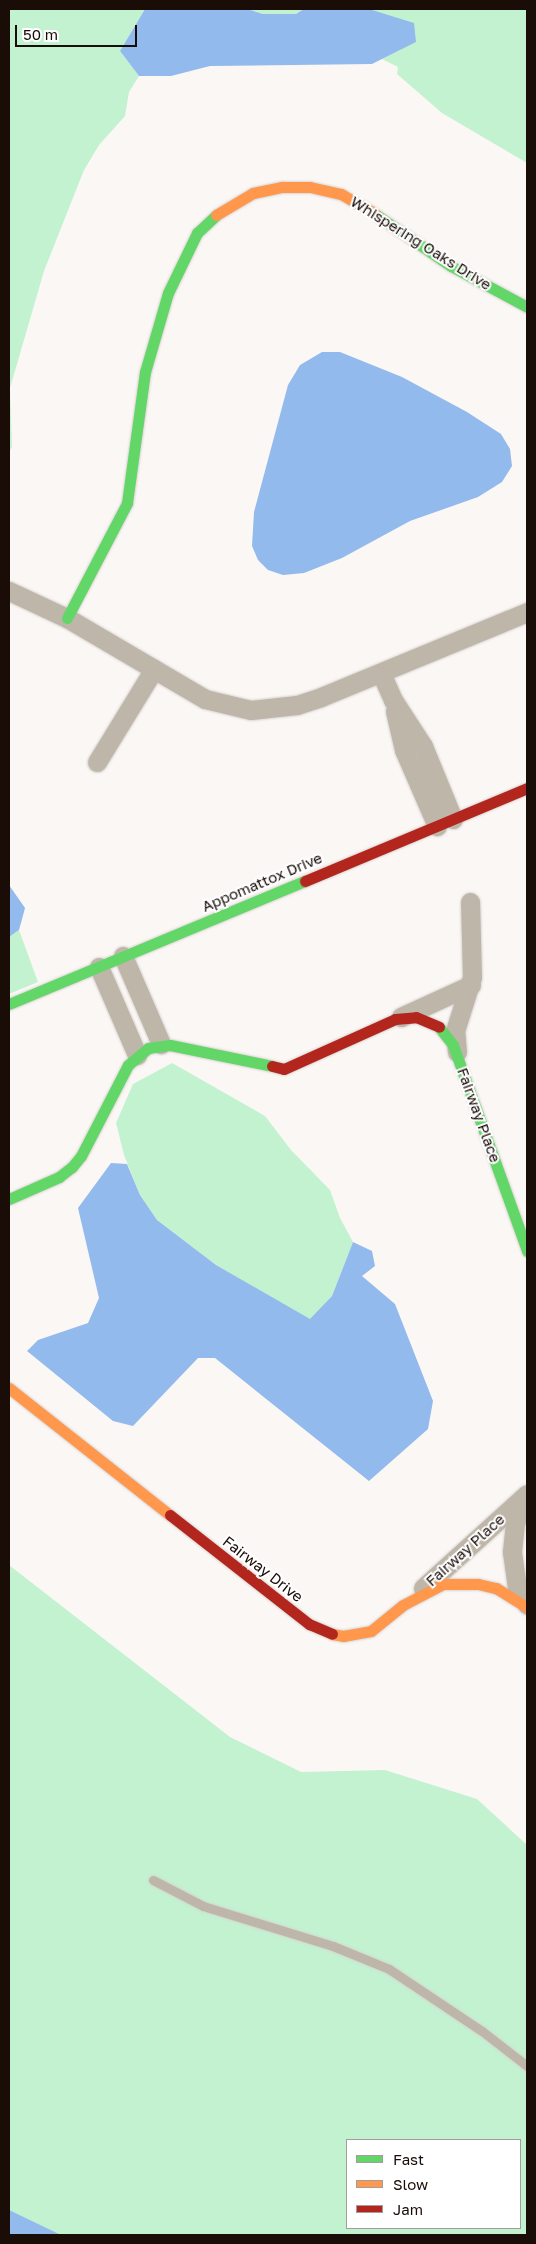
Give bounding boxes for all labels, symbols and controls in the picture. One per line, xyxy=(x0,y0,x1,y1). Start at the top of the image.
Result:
scale bar xyxy=(18,15,140,47)
text: 50 m xyxy=(23,25,58,43)
street label: Whispering Oaks Drive xyxy=(347,192,495,294)
street label: Appomattox Drive xyxy=(199,849,325,915)
street label: Fairway Place xyxy=(454,1065,504,1165)
street label: Fairway Place xyxy=(422,1510,508,1590)
street label: Fairway Drive xyxy=(219,1532,307,1606)
legend xyxy=(346,2139,521,2229)
text: Fast xyxy=(393,2150,424,2168)
text: Slow xyxy=(393,2175,428,2193)
text: Jam xyxy=(393,2200,423,2218)

